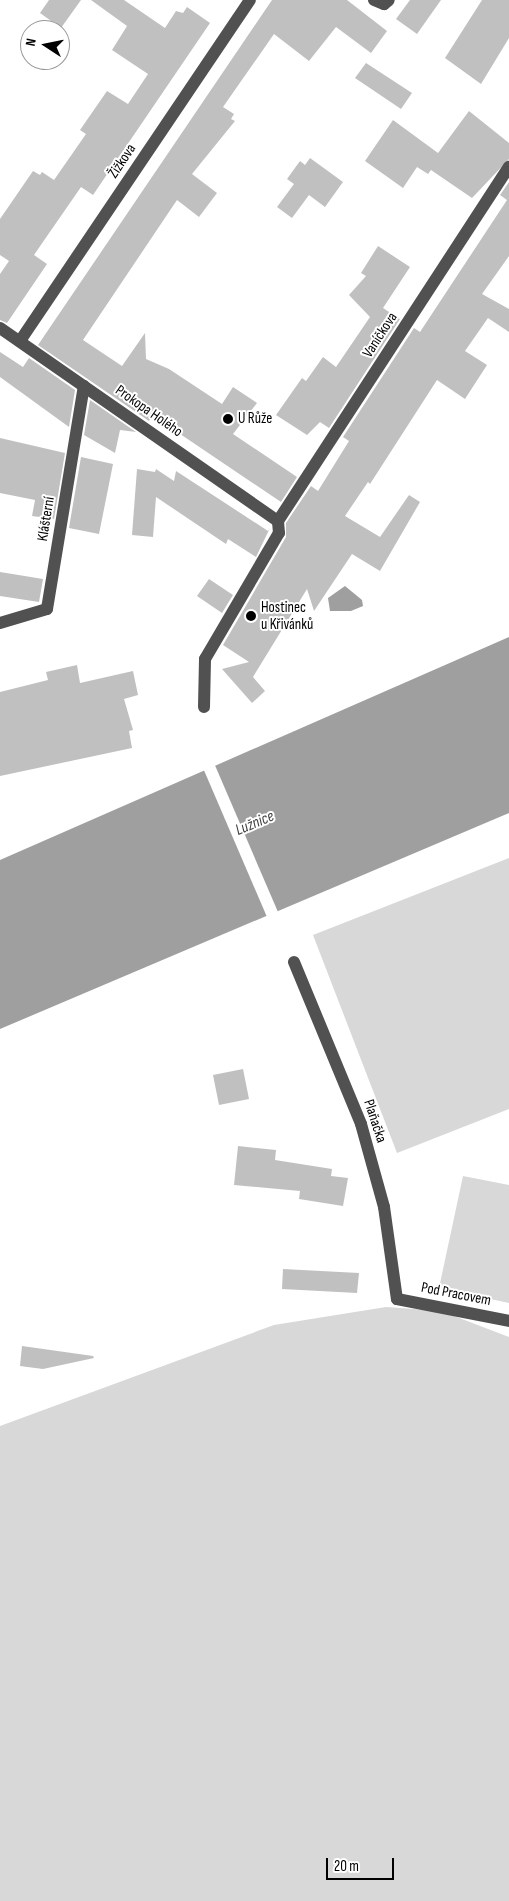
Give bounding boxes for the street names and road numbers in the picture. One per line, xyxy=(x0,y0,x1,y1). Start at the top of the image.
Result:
street label: Žižkova xyxy=(104,140,140,182)
street label: Vaníčkova xyxy=(359,309,401,361)
street label: Prokopa Holého xyxy=(112,381,186,441)
street label: Klášterní xyxy=(34,495,58,543)
street label: Plaňačka xyxy=(360,1097,390,1145)
street label: Pod Pracovem xyxy=(420,1278,492,1310)

